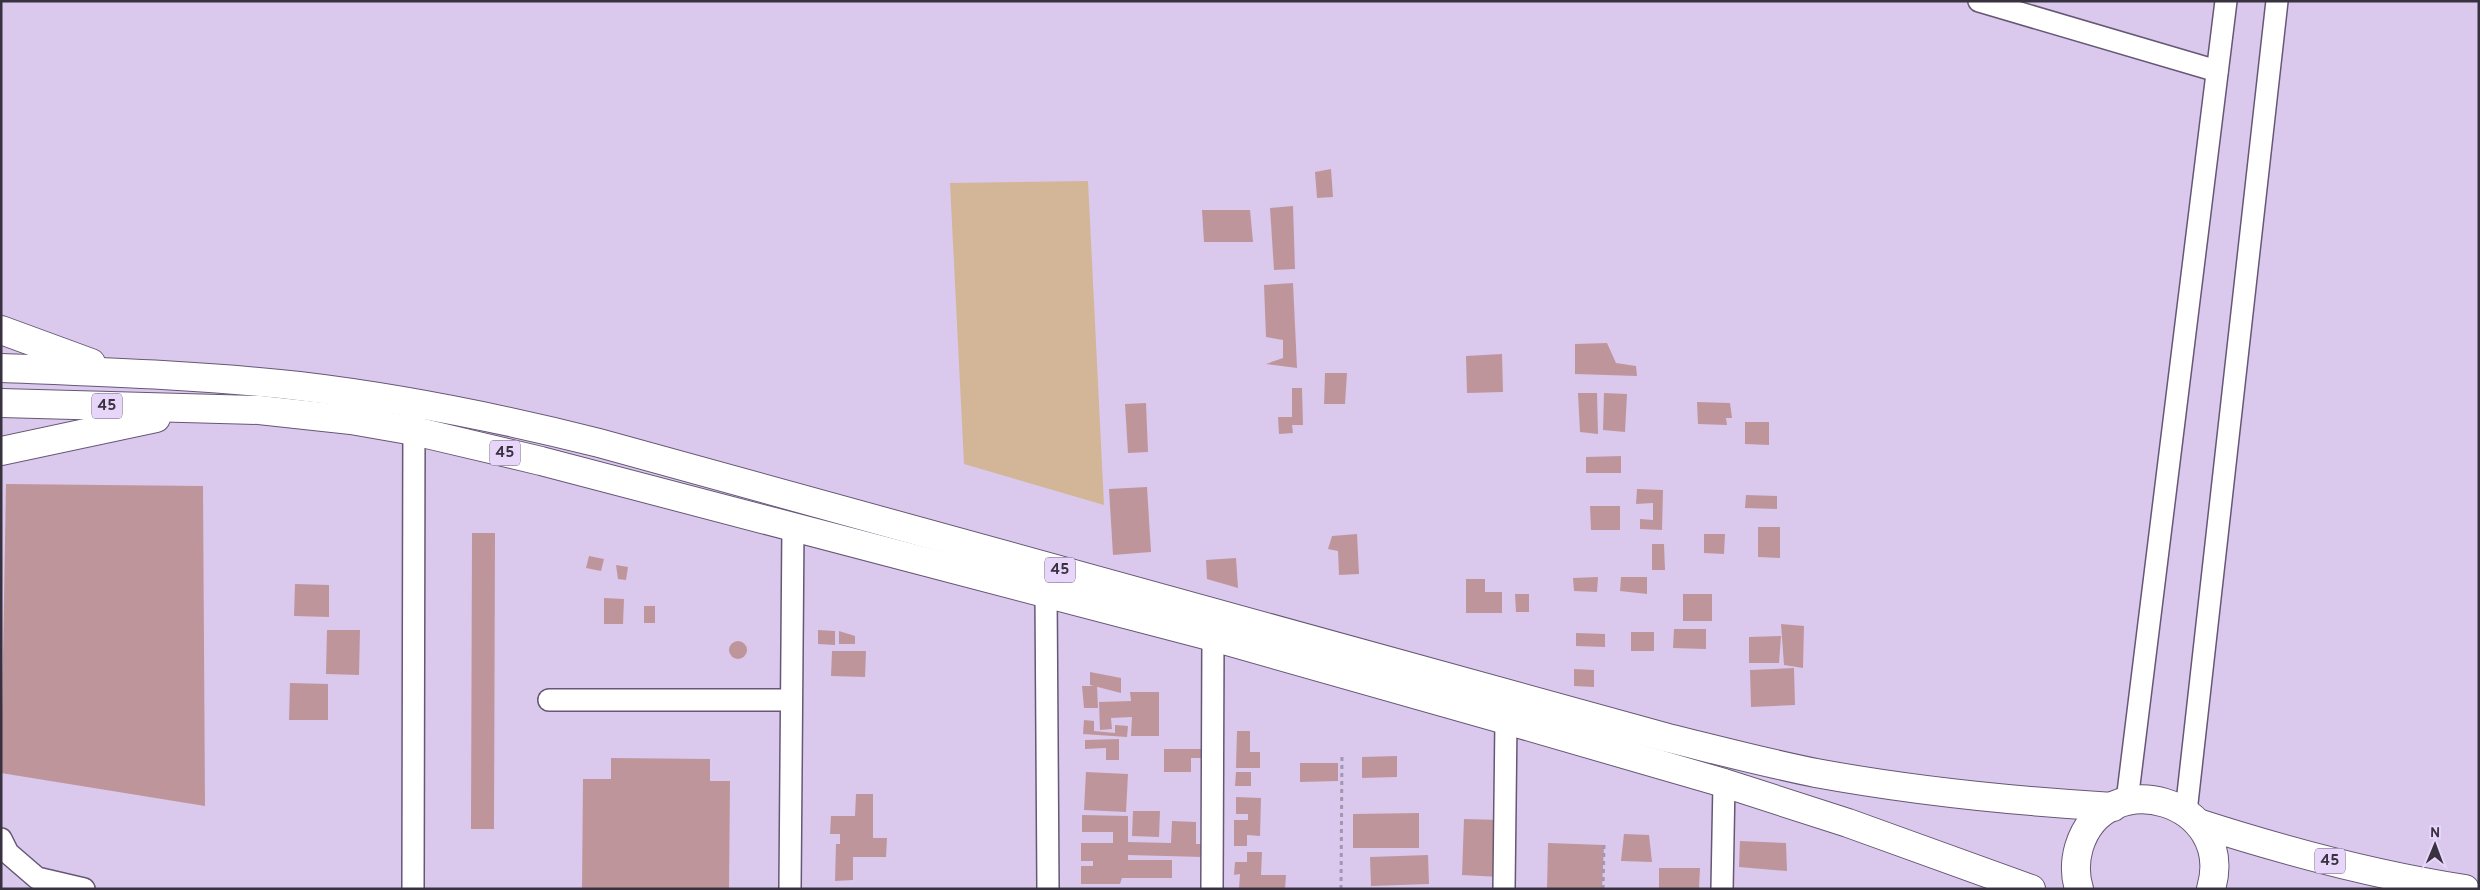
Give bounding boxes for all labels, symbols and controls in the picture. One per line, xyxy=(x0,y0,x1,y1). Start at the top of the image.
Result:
road number: 45 xyxy=(92,394,122,418)
road number: 45 xyxy=(490,440,520,466)
road number: 45 xyxy=(1045,558,1075,582)
north arrow xyxy=(2410,820,2460,870)
text: N xyxy=(2430,825,2440,842)
road number: 45 xyxy=(2315,848,2345,874)

